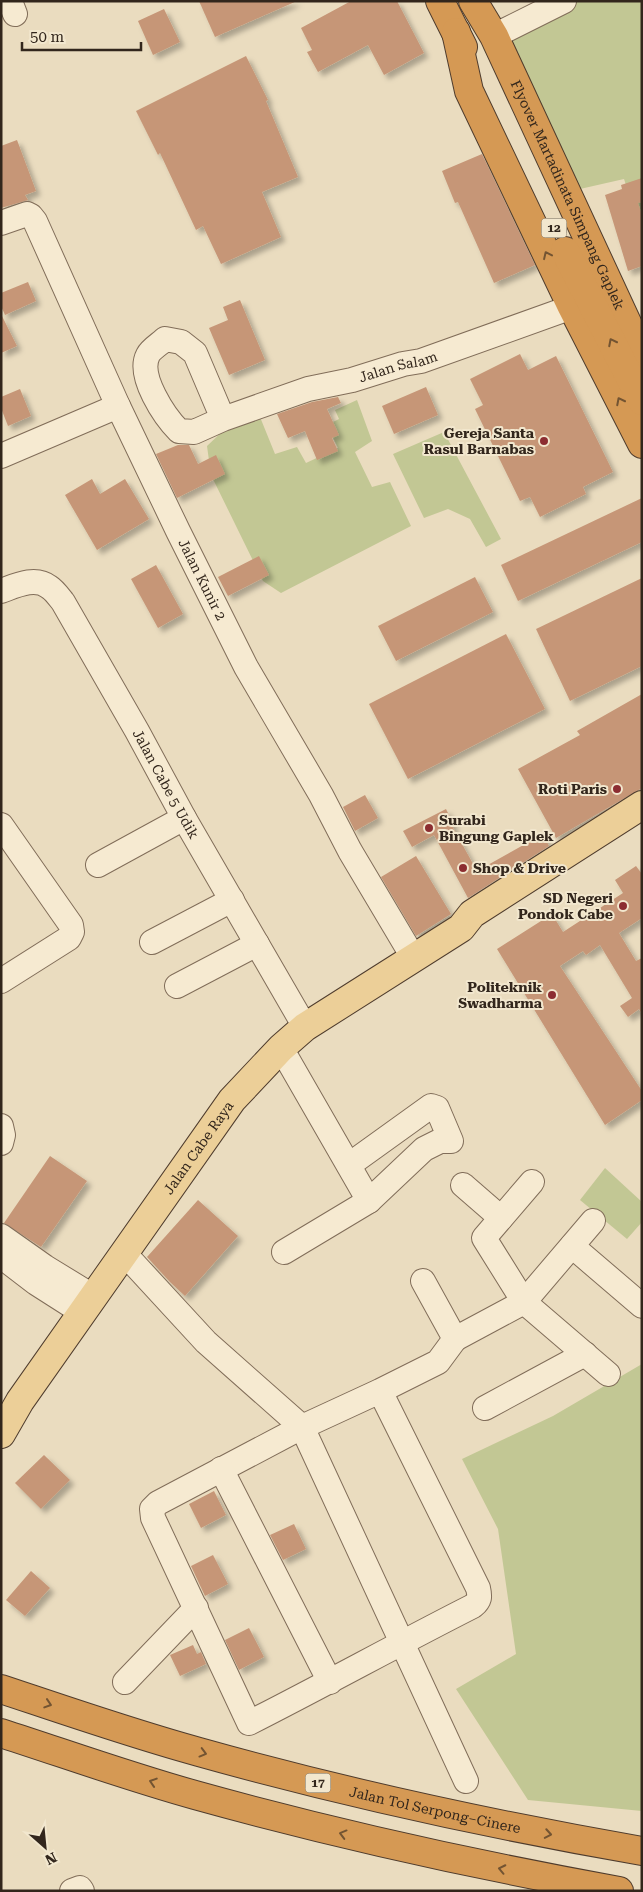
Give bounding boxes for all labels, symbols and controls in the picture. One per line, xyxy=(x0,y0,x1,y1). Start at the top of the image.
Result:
scale bar xyxy=(22,20,141,52)
text: 50 m xyxy=(30,28,65,46)
street label: Flyover Martadinata Simpang Gaplek xyxy=(508,78,628,312)
road number: 12 xyxy=(542,218,566,238)
one-way arrow xyxy=(543,251,553,260)
one-way arrow xyxy=(608,338,618,347)
street label: Jalan Salam xyxy=(357,348,440,385)
one-way arrow xyxy=(616,397,626,406)
place label: Gereja Santa Rasul Barnabas xyxy=(424,425,535,457)
marker: Gereja Santa Rasul Barnabas xyxy=(538,435,550,447)
street label: Jalan Kunir 2 xyxy=(175,536,229,623)
street label: Jalan Cabe 5 Udik xyxy=(130,726,202,842)
place label: Roti Paris xyxy=(538,781,607,797)
marker: Roti Paris xyxy=(611,783,623,795)
place label: Surabi Bingung Gaplek xyxy=(439,812,554,844)
marker: Surabi Bingung Gaplek xyxy=(423,822,435,834)
place label: Shop & Drive xyxy=(473,860,566,876)
marker: Shop & Drive xyxy=(457,862,469,874)
place label: SD Negeri Pondok Cabe xyxy=(518,890,613,922)
marker: SD Negeri Pondok Cabe xyxy=(617,900,629,912)
place label: Politeknik Swadharma xyxy=(458,979,543,1011)
marker: Politeknik Swadharma xyxy=(546,989,558,1001)
street label: Jalan Cabe Raya xyxy=(160,1098,237,1197)
one-way arrow xyxy=(43,1699,51,1709)
one-way arrow xyxy=(198,1747,207,1758)
road number: 17 xyxy=(306,1774,330,1792)
one-way arrow xyxy=(149,1777,158,1787)
street label: Jalan Tol Serpong–Cinere xyxy=(348,1783,523,1836)
north arrow xyxy=(20,1822,70,1872)
one-way arrow xyxy=(340,1829,348,1839)
one-way arrow xyxy=(544,1829,552,1839)
text: N xyxy=(42,1849,59,1868)
one-way arrow xyxy=(497,1865,506,1875)

